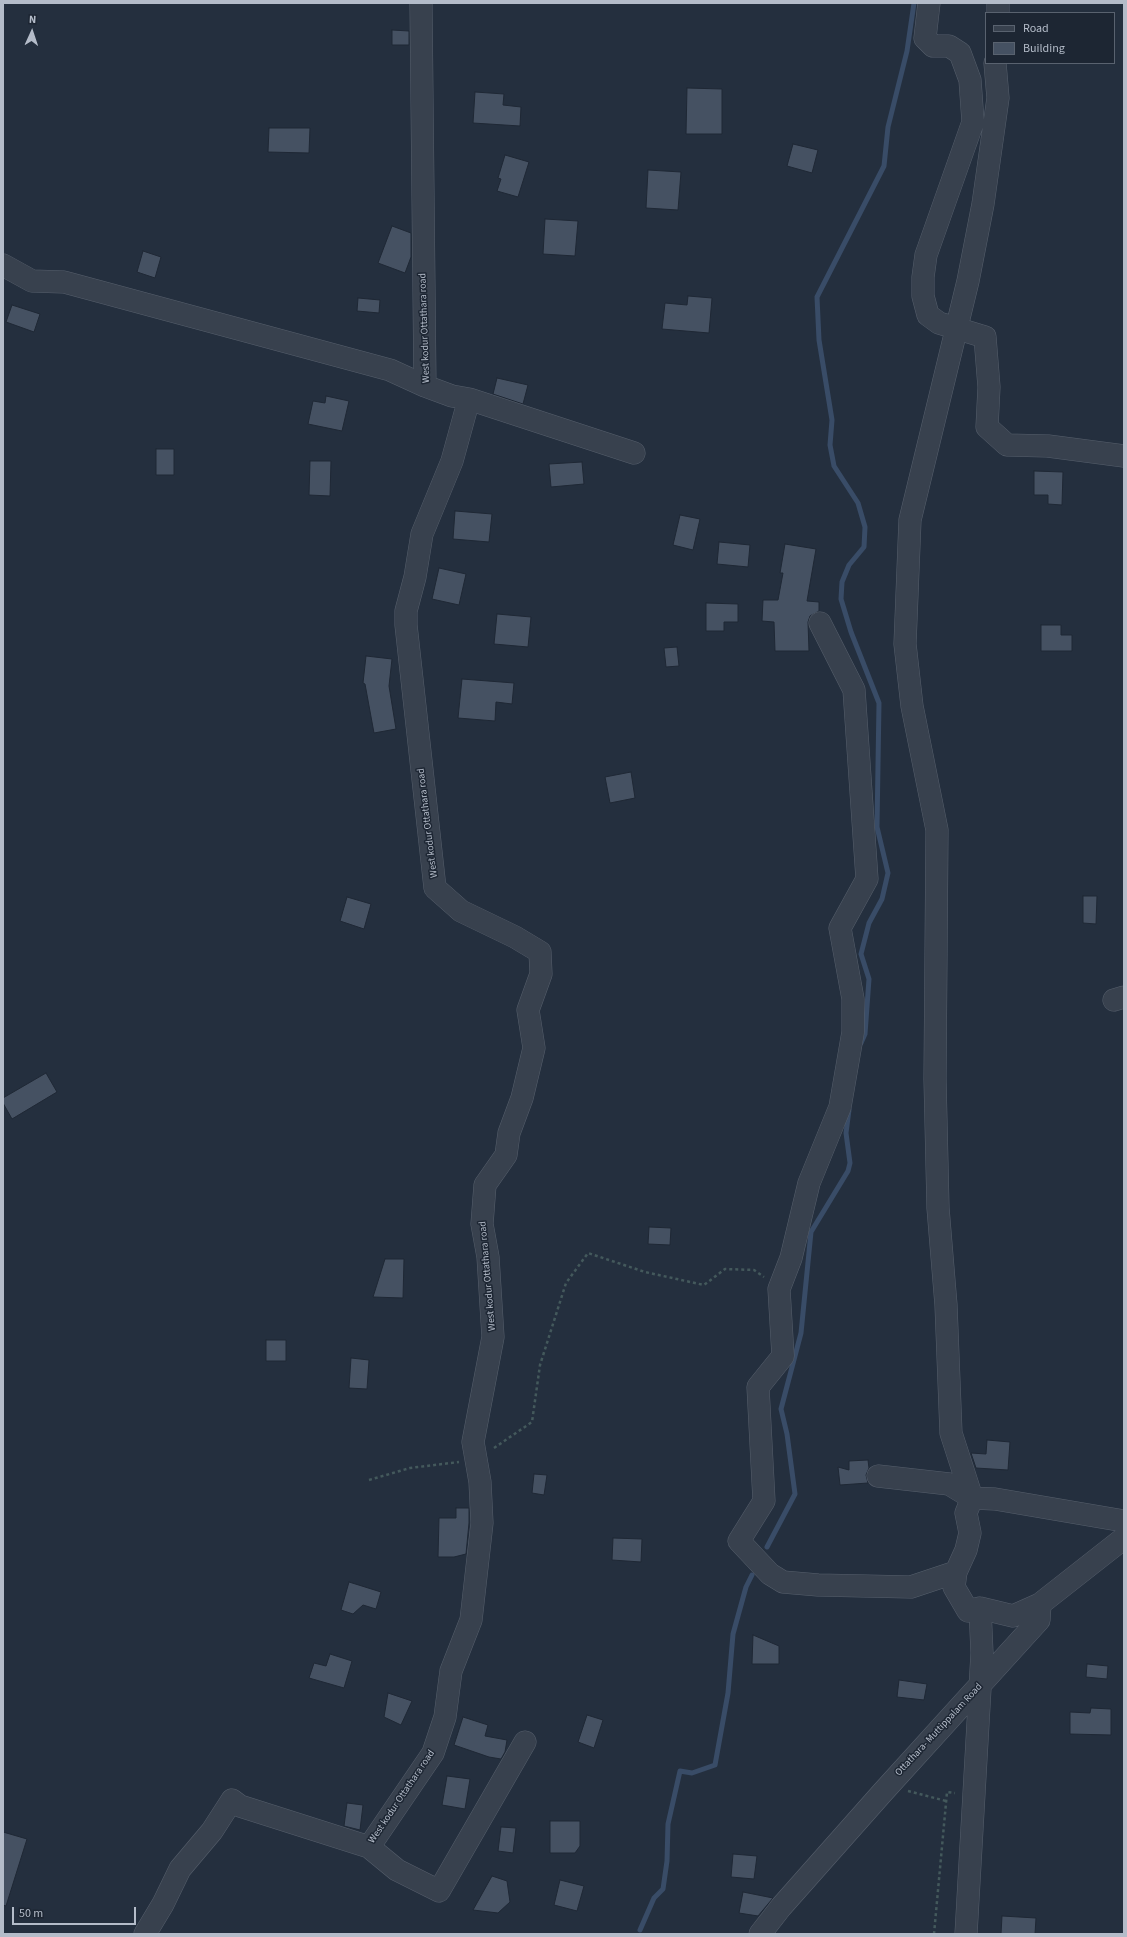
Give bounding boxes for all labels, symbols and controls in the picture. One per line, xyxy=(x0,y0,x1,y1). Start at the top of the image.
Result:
north arrow xyxy=(12,12,52,52)
text: N xyxy=(29,12,37,27)
legend xyxy=(985,12,1115,64)
text: Road xyxy=(1023,20,1049,37)
text: Building xyxy=(1023,40,1065,57)
street label: West kodur Ottathara road xyxy=(417,273,433,383)
street label: West kodur Ottathara road xyxy=(415,768,441,878)
street label: West kodur Ottathara road xyxy=(477,1221,499,1331)
street label: Ottathara- Muttippalam Road xyxy=(893,1681,985,1779)
street label: West kodur Ottathara road xyxy=(366,1748,438,1846)
scale bar xyxy=(14,1899,138,1925)
text: 50 m xyxy=(19,1905,43,1922)

